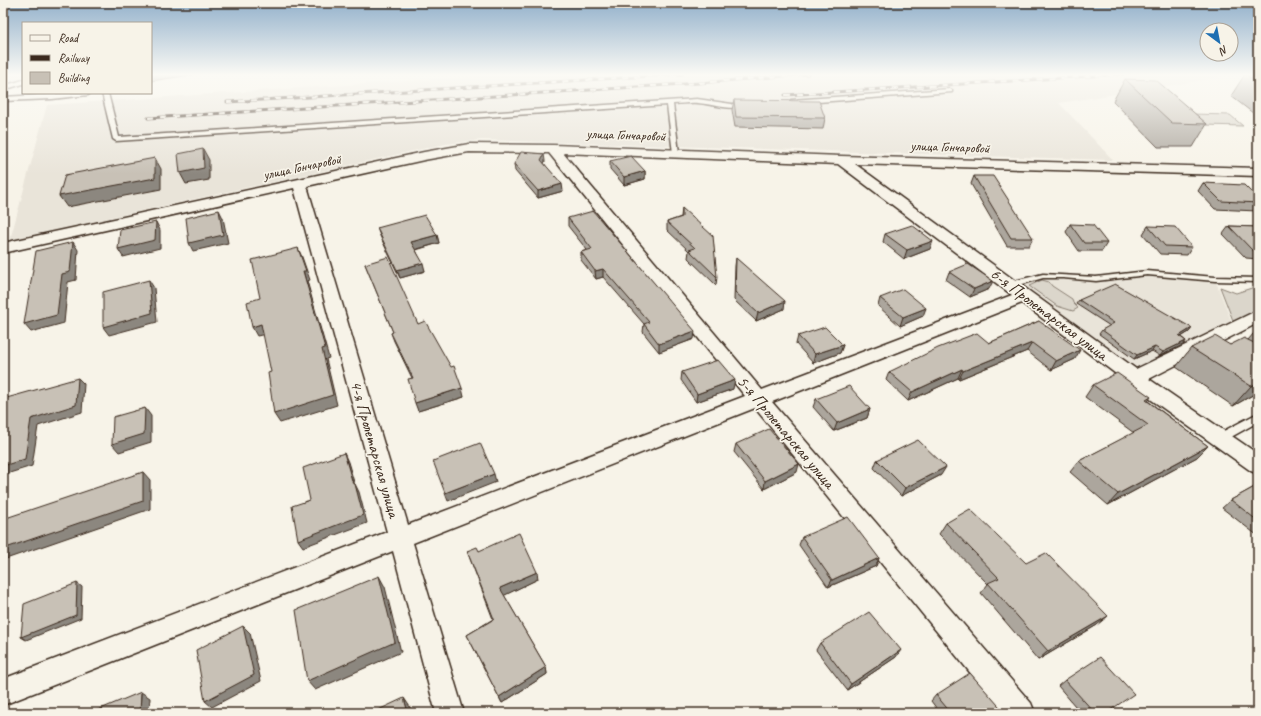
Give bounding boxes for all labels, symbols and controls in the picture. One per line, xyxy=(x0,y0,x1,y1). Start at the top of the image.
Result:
legend xyxy=(22,22,152,94)
north arrow xyxy=(1199,22,1239,62)
text: Road xyxy=(58,30,80,46)
text: N xyxy=(1216,43,1231,59)
text: Railway xyxy=(58,50,90,66)
text: Building xyxy=(58,70,90,86)
street label: улица Гончаровой xyxy=(585,125,667,145)
street label: улица Гончаровой xyxy=(909,137,991,157)
street label: улица Гончаровой xyxy=(261,150,344,184)
street label: 6-я Пролетарская улица xyxy=(986,263,1113,366)
street label: 5-я Пролетарская улица xyxy=(733,371,841,494)
street label: 4-я Пролетарская улица xyxy=(345,378,405,522)

